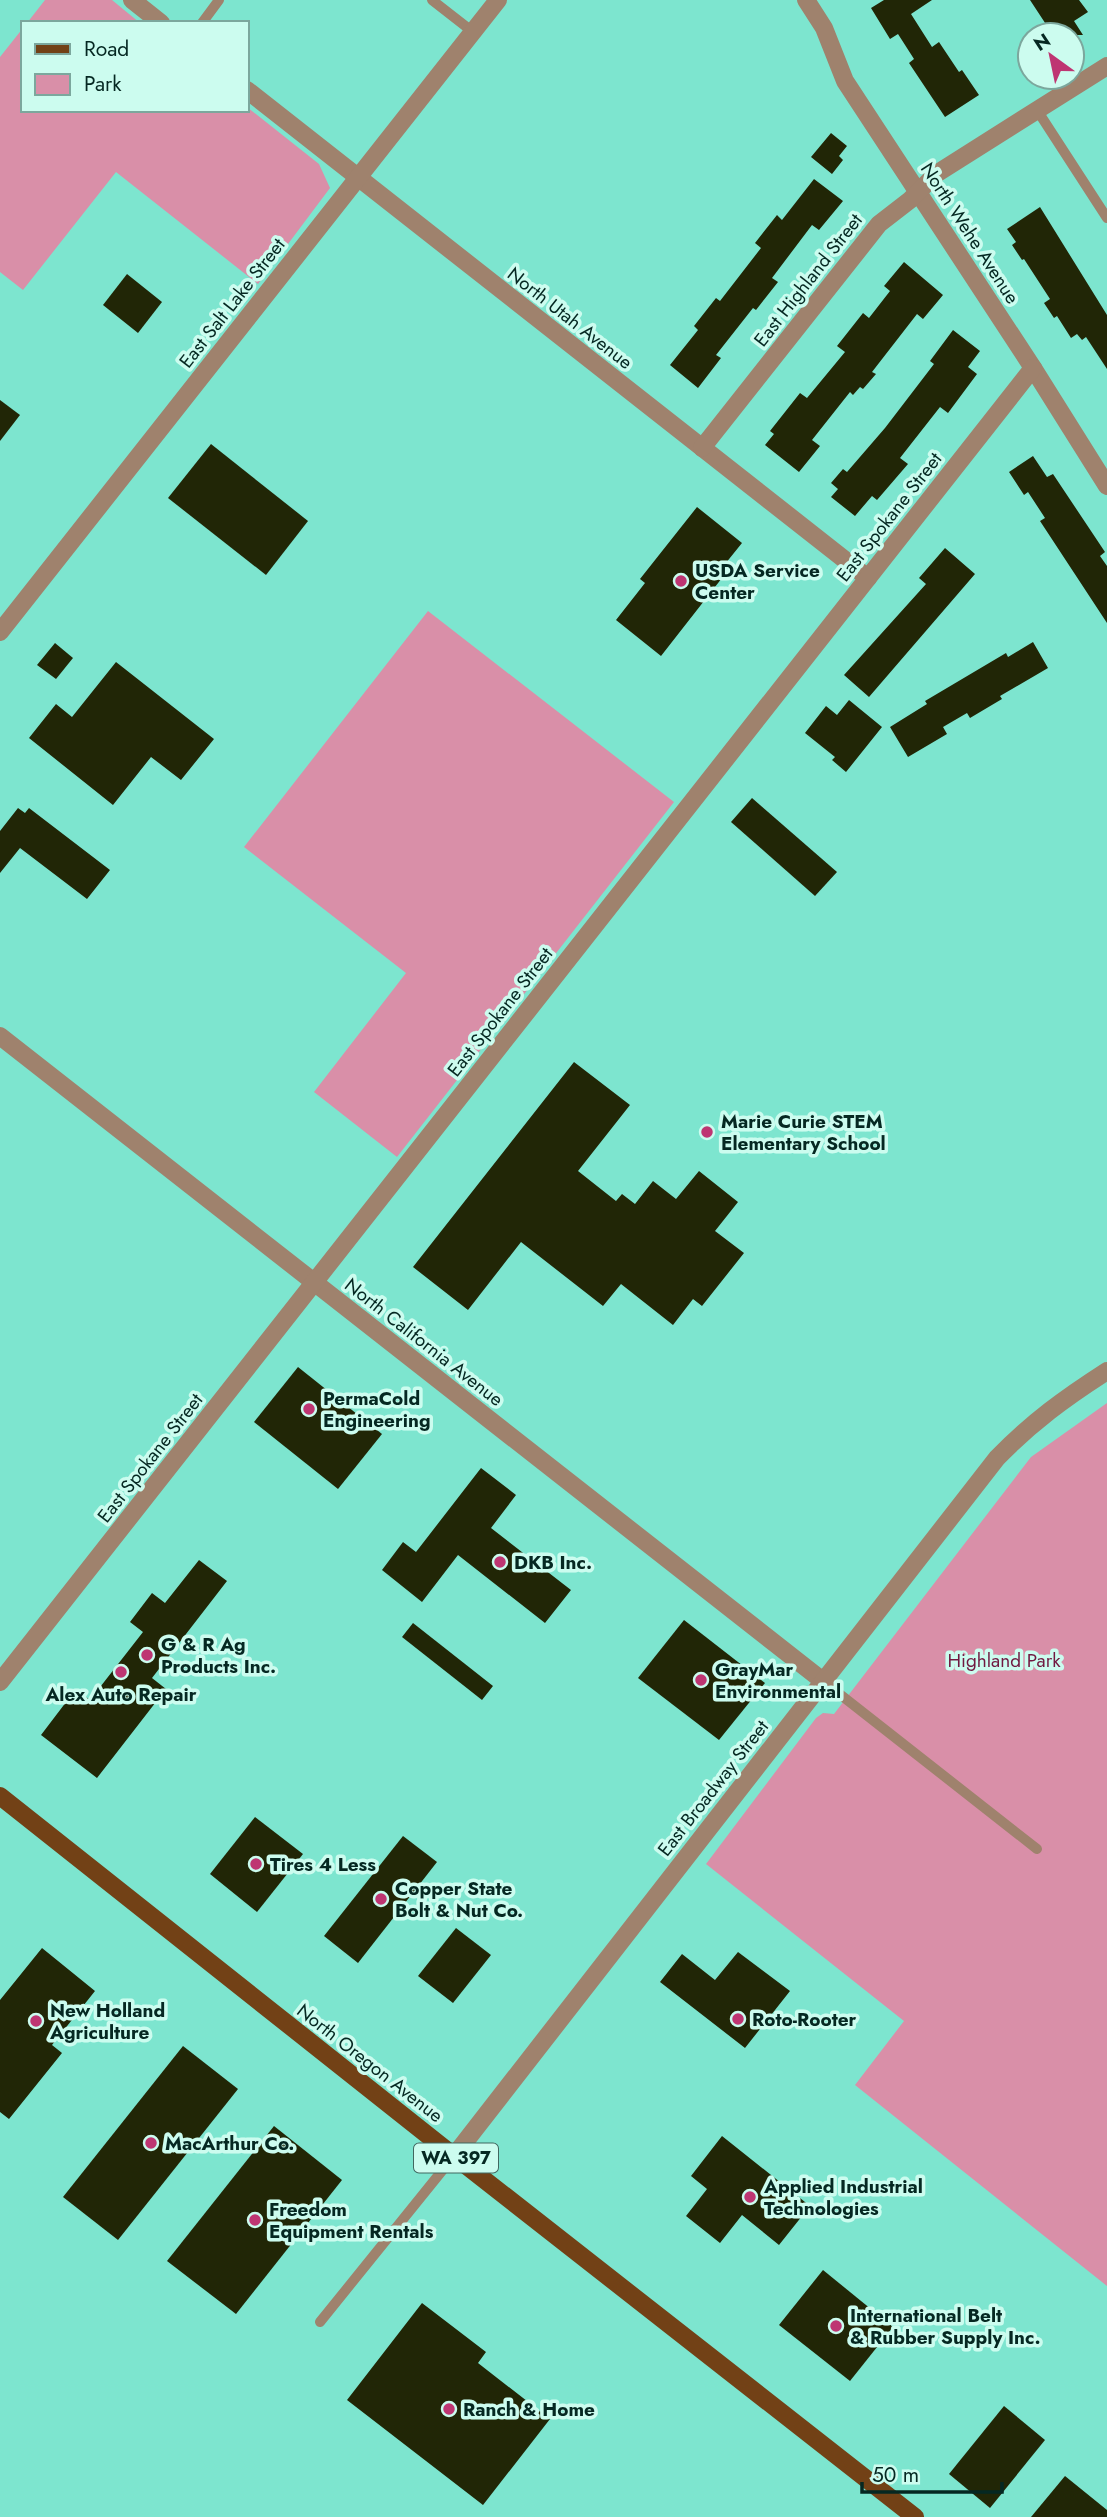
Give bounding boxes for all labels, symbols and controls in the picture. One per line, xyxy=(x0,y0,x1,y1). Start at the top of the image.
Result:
legend xyxy=(21,21,248,112)
north arrow xyxy=(1016,21,1086,91)
text: N xyxy=(1028,27,1056,58)
text: Road xyxy=(84,34,129,64)
text: Park xyxy=(84,69,122,99)
street label: North Wehe Avenue xyxy=(914,157,1026,309)
street label: East Highland Street xyxy=(747,207,869,352)
street label: East Salt Lake Street xyxy=(173,232,292,374)
street label: North Utah Avenue xyxy=(502,260,638,376)
street label: East Spokane Street xyxy=(830,446,948,587)
place label: USDA Service Center xyxy=(695,557,820,606)
marker: USDA Service Center xyxy=(673,573,689,589)
street label: East Spokane Street xyxy=(441,941,559,1082)
place label: Marie Curie STEM Elementary School xyxy=(721,1108,886,1157)
marker: Marie Curie STEM Elementary School xyxy=(699,1124,715,1140)
street label: North California Avenue xyxy=(339,1271,509,1413)
place label: PermaCold Engineering xyxy=(323,1385,430,1434)
street label: East Spokane Street xyxy=(91,1387,209,1528)
marker: PermaCold Engineering xyxy=(301,1401,317,1417)
place label: DKB Inc. xyxy=(514,1549,592,1576)
marker: DKB Inc. xyxy=(492,1554,508,1570)
place label: G & R Ag Products Inc. xyxy=(161,1631,276,1680)
marker: G & R Ag Products Inc. xyxy=(139,1647,155,1663)
park label: Highland Park xyxy=(947,1647,1061,1674)
place label: GrayMar Environmental xyxy=(715,1656,841,1705)
marker: Alex Auto Repair xyxy=(113,1664,129,1680)
marker: GrayMar Environmental xyxy=(693,1672,709,1688)
place label: Alex Auto Repair xyxy=(44,1681,197,1708)
street label: East Broadway Street xyxy=(651,1714,775,1862)
place label: Tires 4 Less xyxy=(270,1851,376,1878)
marker: Tires 4 Less xyxy=(248,1856,264,1872)
place label: Copper State Bolt & Nut Co. xyxy=(395,1875,523,1924)
marker: Copper State Bolt & Nut Co. xyxy=(373,1891,389,1907)
place label: New Holland Agriculture xyxy=(49,1997,165,2046)
street label: North Oregon Avenue xyxy=(291,1997,449,2129)
place label: Roto-Rooter xyxy=(752,2006,857,2033)
marker: Roto-Rooter xyxy=(730,2011,746,2027)
marker: New Holland Agriculture xyxy=(28,2013,44,2029)
place label: MacArthur Co. xyxy=(165,2130,294,2157)
marker: MacArthur Co. xyxy=(143,2135,159,2151)
road number: WA 397 xyxy=(414,2144,498,2172)
place label: Applied Industrial Technologies xyxy=(763,2173,923,2222)
marker: Applied Industrial Technologies xyxy=(742,2189,758,2205)
place label: Freedom Equipment Rentals xyxy=(269,2196,434,2245)
marker: Freedom Equipment Rentals xyxy=(247,2212,263,2228)
place label: International Belt & Rubber Supply Inc. xyxy=(850,2302,1041,2351)
marker: International Belt & Rubber Supply Inc. xyxy=(828,2318,844,2334)
place label: Ranch & Home xyxy=(463,2396,595,2423)
marker: Ranch & Home xyxy=(441,2401,457,2417)
scale bar xyxy=(862,2450,1002,2494)
text: 50 m xyxy=(872,2460,919,2490)

